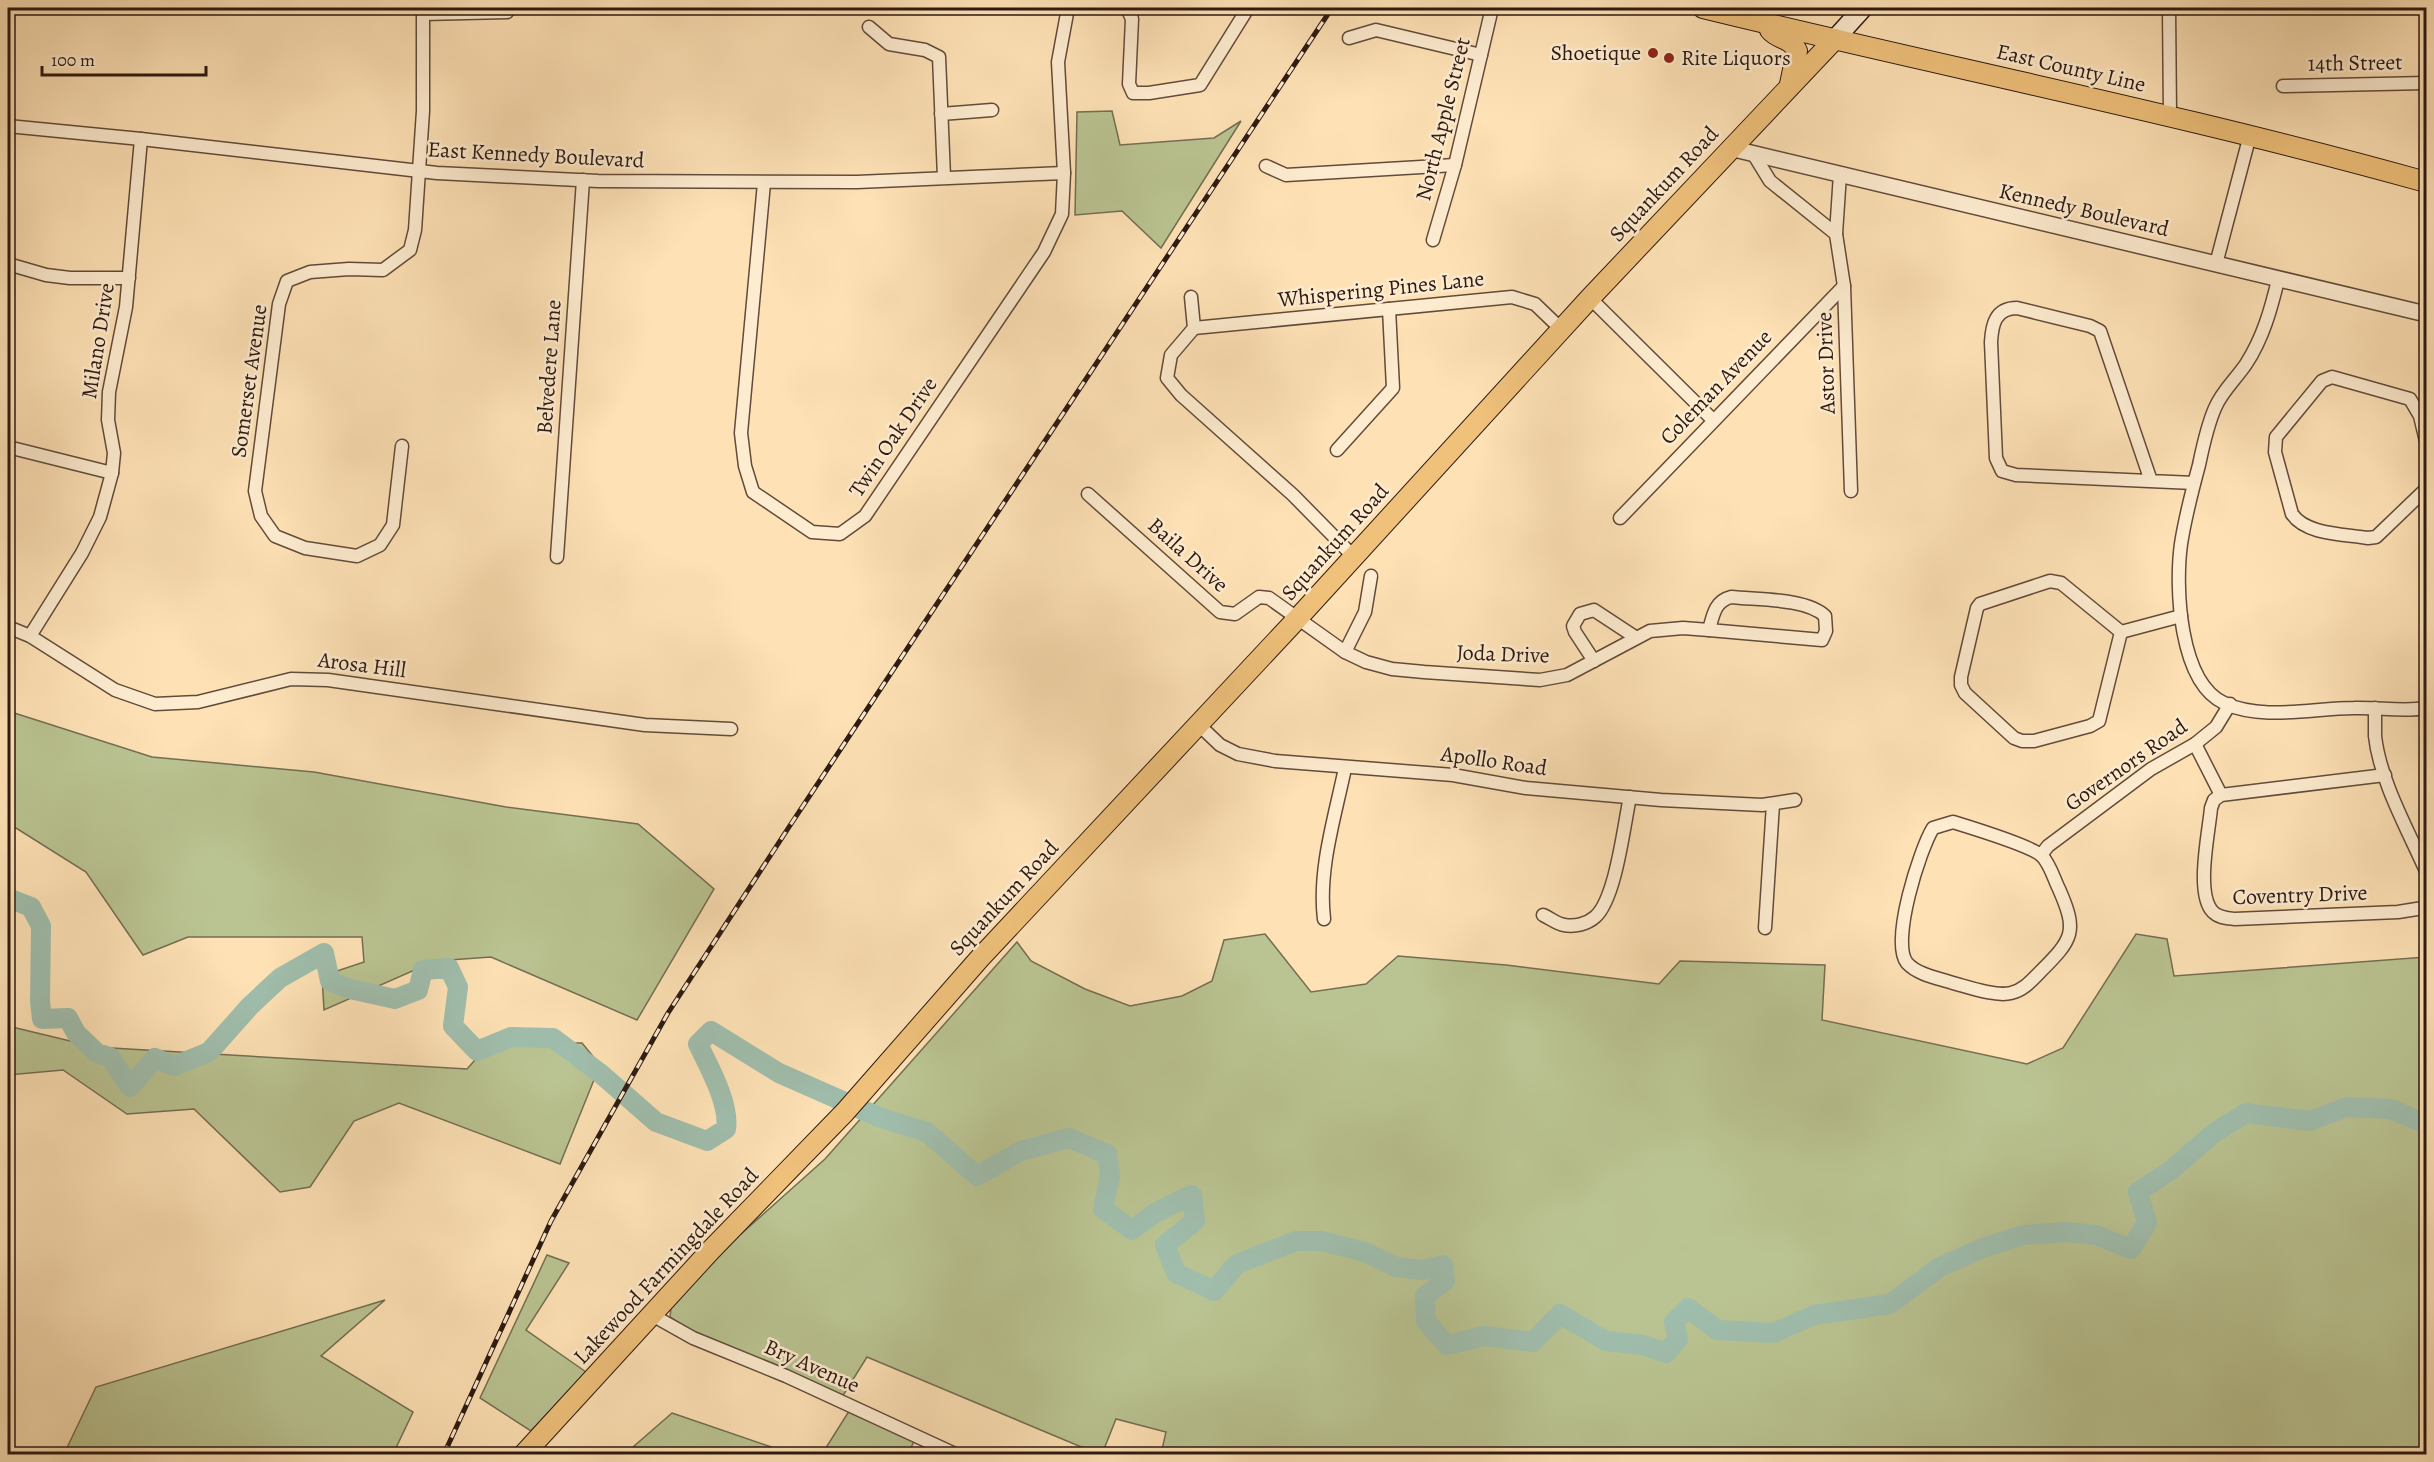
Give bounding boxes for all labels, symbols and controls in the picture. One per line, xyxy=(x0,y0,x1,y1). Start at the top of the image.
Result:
street label: North Apple Street xyxy=(1408,34,1478,204)
street label: East County Line xyxy=(1993,36,2149,100)
place label: Shoetique xyxy=(1550,38,1641,68)
scale bar xyxy=(42,39,206,77)
place label: Rite Liquors xyxy=(1681,43,1791,73)
marker: Shoetique xyxy=(1646,46,1660,60)
street label: 14th Street xyxy=(2307,47,2403,79)
text: 100 m xyxy=(51,48,95,72)
marker: Rite Liquors xyxy=(1662,51,1676,65)
street label: Squankum Road xyxy=(1603,119,1726,248)
street label: East Kennedy Boulevard xyxy=(427,134,645,176)
street label: Kennedy Boulevard xyxy=(1996,176,2172,244)
street label: Whispering Pines Lane xyxy=(1275,263,1486,315)
street label: Milano Drive xyxy=(74,281,122,401)
street label: Belvedere Lane xyxy=(529,299,569,435)
street label: Somerset Avenue xyxy=(223,302,275,460)
street label: Astor Drive xyxy=(1809,311,1843,416)
street label: Coleman Avenue xyxy=(1653,323,1779,451)
street label: Twin Oak Drive xyxy=(842,371,944,503)
street label: Squankum Road xyxy=(1274,477,1396,607)
street label: Baila Drive xyxy=(1141,511,1235,599)
street label: Joda Drive xyxy=(1456,637,1550,671)
street label: Arosa Hill xyxy=(315,645,408,685)
street label: Governors Road xyxy=(2059,712,2193,818)
street label: Apollo Road xyxy=(1438,739,1549,783)
street label: Squankum Road xyxy=(943,833,1066,962)
street label: Coventry Drive xyxy=(2232,878,2368,912)
street label: Lakewood Farmingdale Road xyxy=(567,1161,765,1371)
street label: Bry Avenue xyxy=(760,1332,864,1400)

